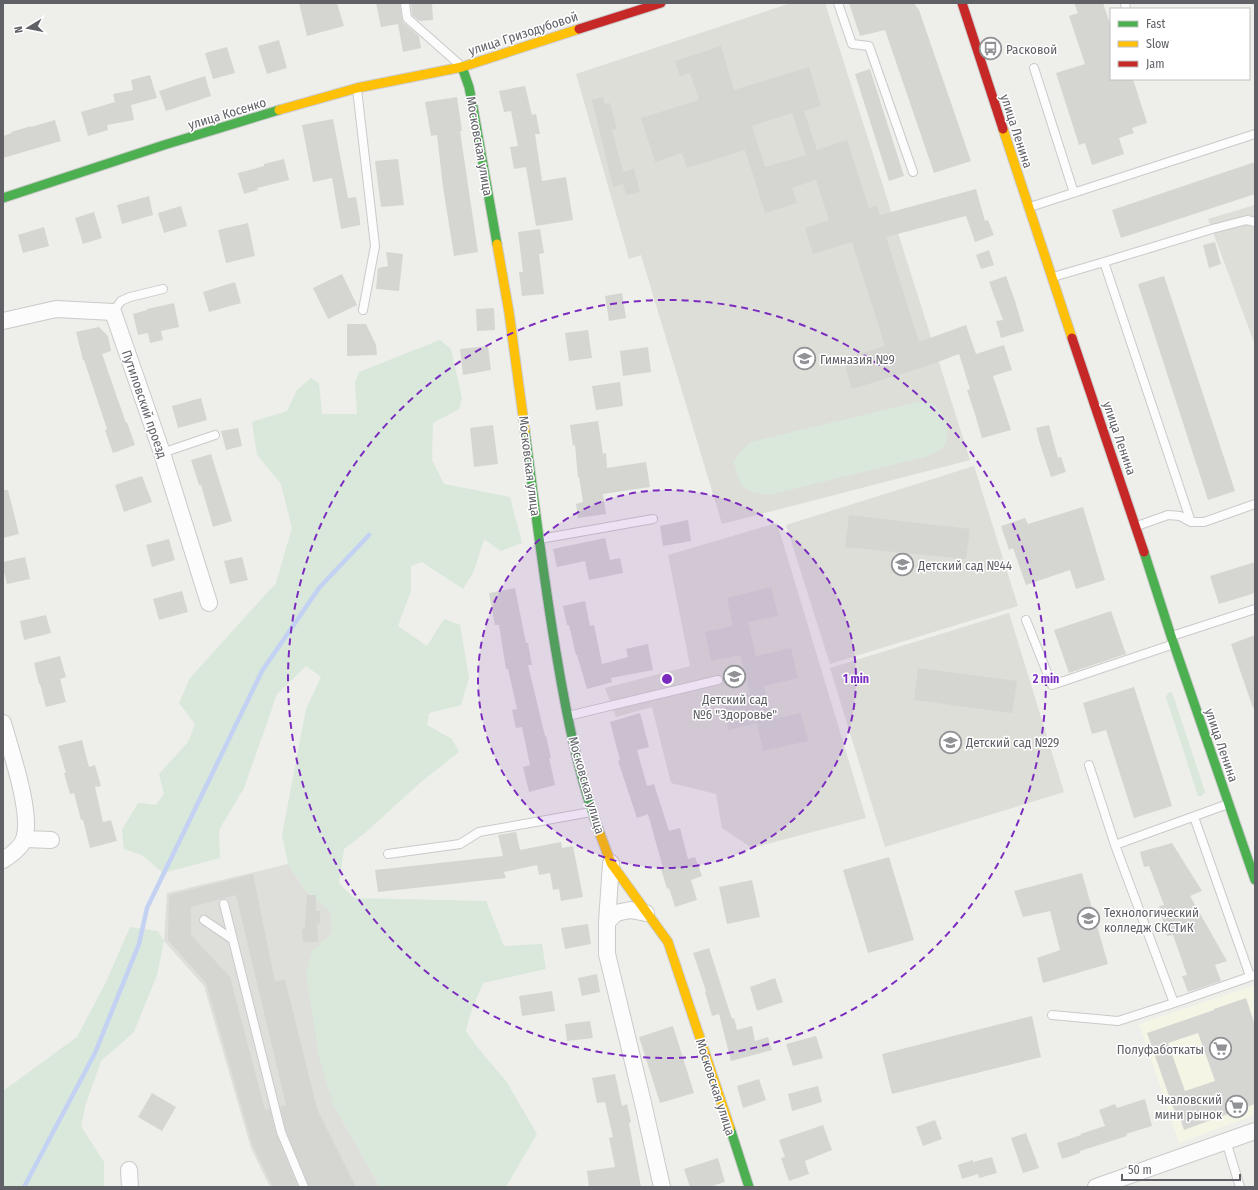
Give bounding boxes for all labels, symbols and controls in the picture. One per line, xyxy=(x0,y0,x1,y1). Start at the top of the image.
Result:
north arrow xyxy=(8,8,48,48)
legend xyxy=(1110,8,1250,80)
street label: улица Гризодубовой xyxy=(467,9,580,58)
text: Fast xyxy=(1146,17,1165,31)
text: N xyxy=(12,25,26,34)
bus stop icon: Расковой xyxy=(978,36,1004,62)
text: Slow xyxy=(1146,37,1169,51)
place label: Расковой xyxy=(1006,42,1057,57)
text: Jam xyxy=(1146,57,1164,71)
street label: улица Ленина xyxy=(998,92,1036,170)
street label: улица Косенко xyxy=(186,94,268,132)
street label: Московская улица xyxy=(463,95,496,197)
school or university icon: Гимназия №9 xyxy=(792,346,818,372)
street label: Путиловский проезд xyxy=(119,348,170,461)
place label: Гимназия №9 xyxy=(820,352,895,367)
street label: улица Ленина xyxy=(1100,399,1139,477)
street label: Московская улица xyxy=(516,415,543,517)
school or university icon: Детский сад №44 xyxy=(889,552,915,578)
place label: Детский сад №44 xyxy=(917,558,1012,573)
school or university icon: Детский сад №6 "Здоровье" xyxy=(722,664,748,690)
centre of rings xyxy=(660,672,674,686)
text: 1 min xyxy=(843,672,869,686)
text: 2 min xyxy=(1032,672,1059,686)
place label: Детский сад №6 "Здоровье" xyxy=(693,692,777,722)
street label: улица Ленина xyxy=(1202,706,1241,784)
school or university icon: Детский сад №29 xyxy=(938,729,964,755)
street label: Московская улица xyxy=(565,735,608,836)
place label: Детский сад №29 xyxy=(965,735,1059,750)
place label: Технологический колледж СКСТиК xyxy=(1104,905,1199,935)
school or university icon: Технологический колледж СКСТиК xyxy=(1076,906,1102,932)
supermarket icon: Полуфаботкаты xyxy=(1207,1036,1233,1062)
street label: Московская улица xyxy=(693,1037,738,1137)
place label: Полуфаботкаты xyxy=(1117,1042,1204,1057)
place label: Чкаловский мини рынок xyxy=(1155,1092,1222,1122)
supermarket icon: Чкаловский мини рынок xyxy=(1224,1093,1250,1119)
scale bar xyxy=(1122,1156,1240,1182)
text: 50 m xyxy=(1128,1163,1152,1177)

